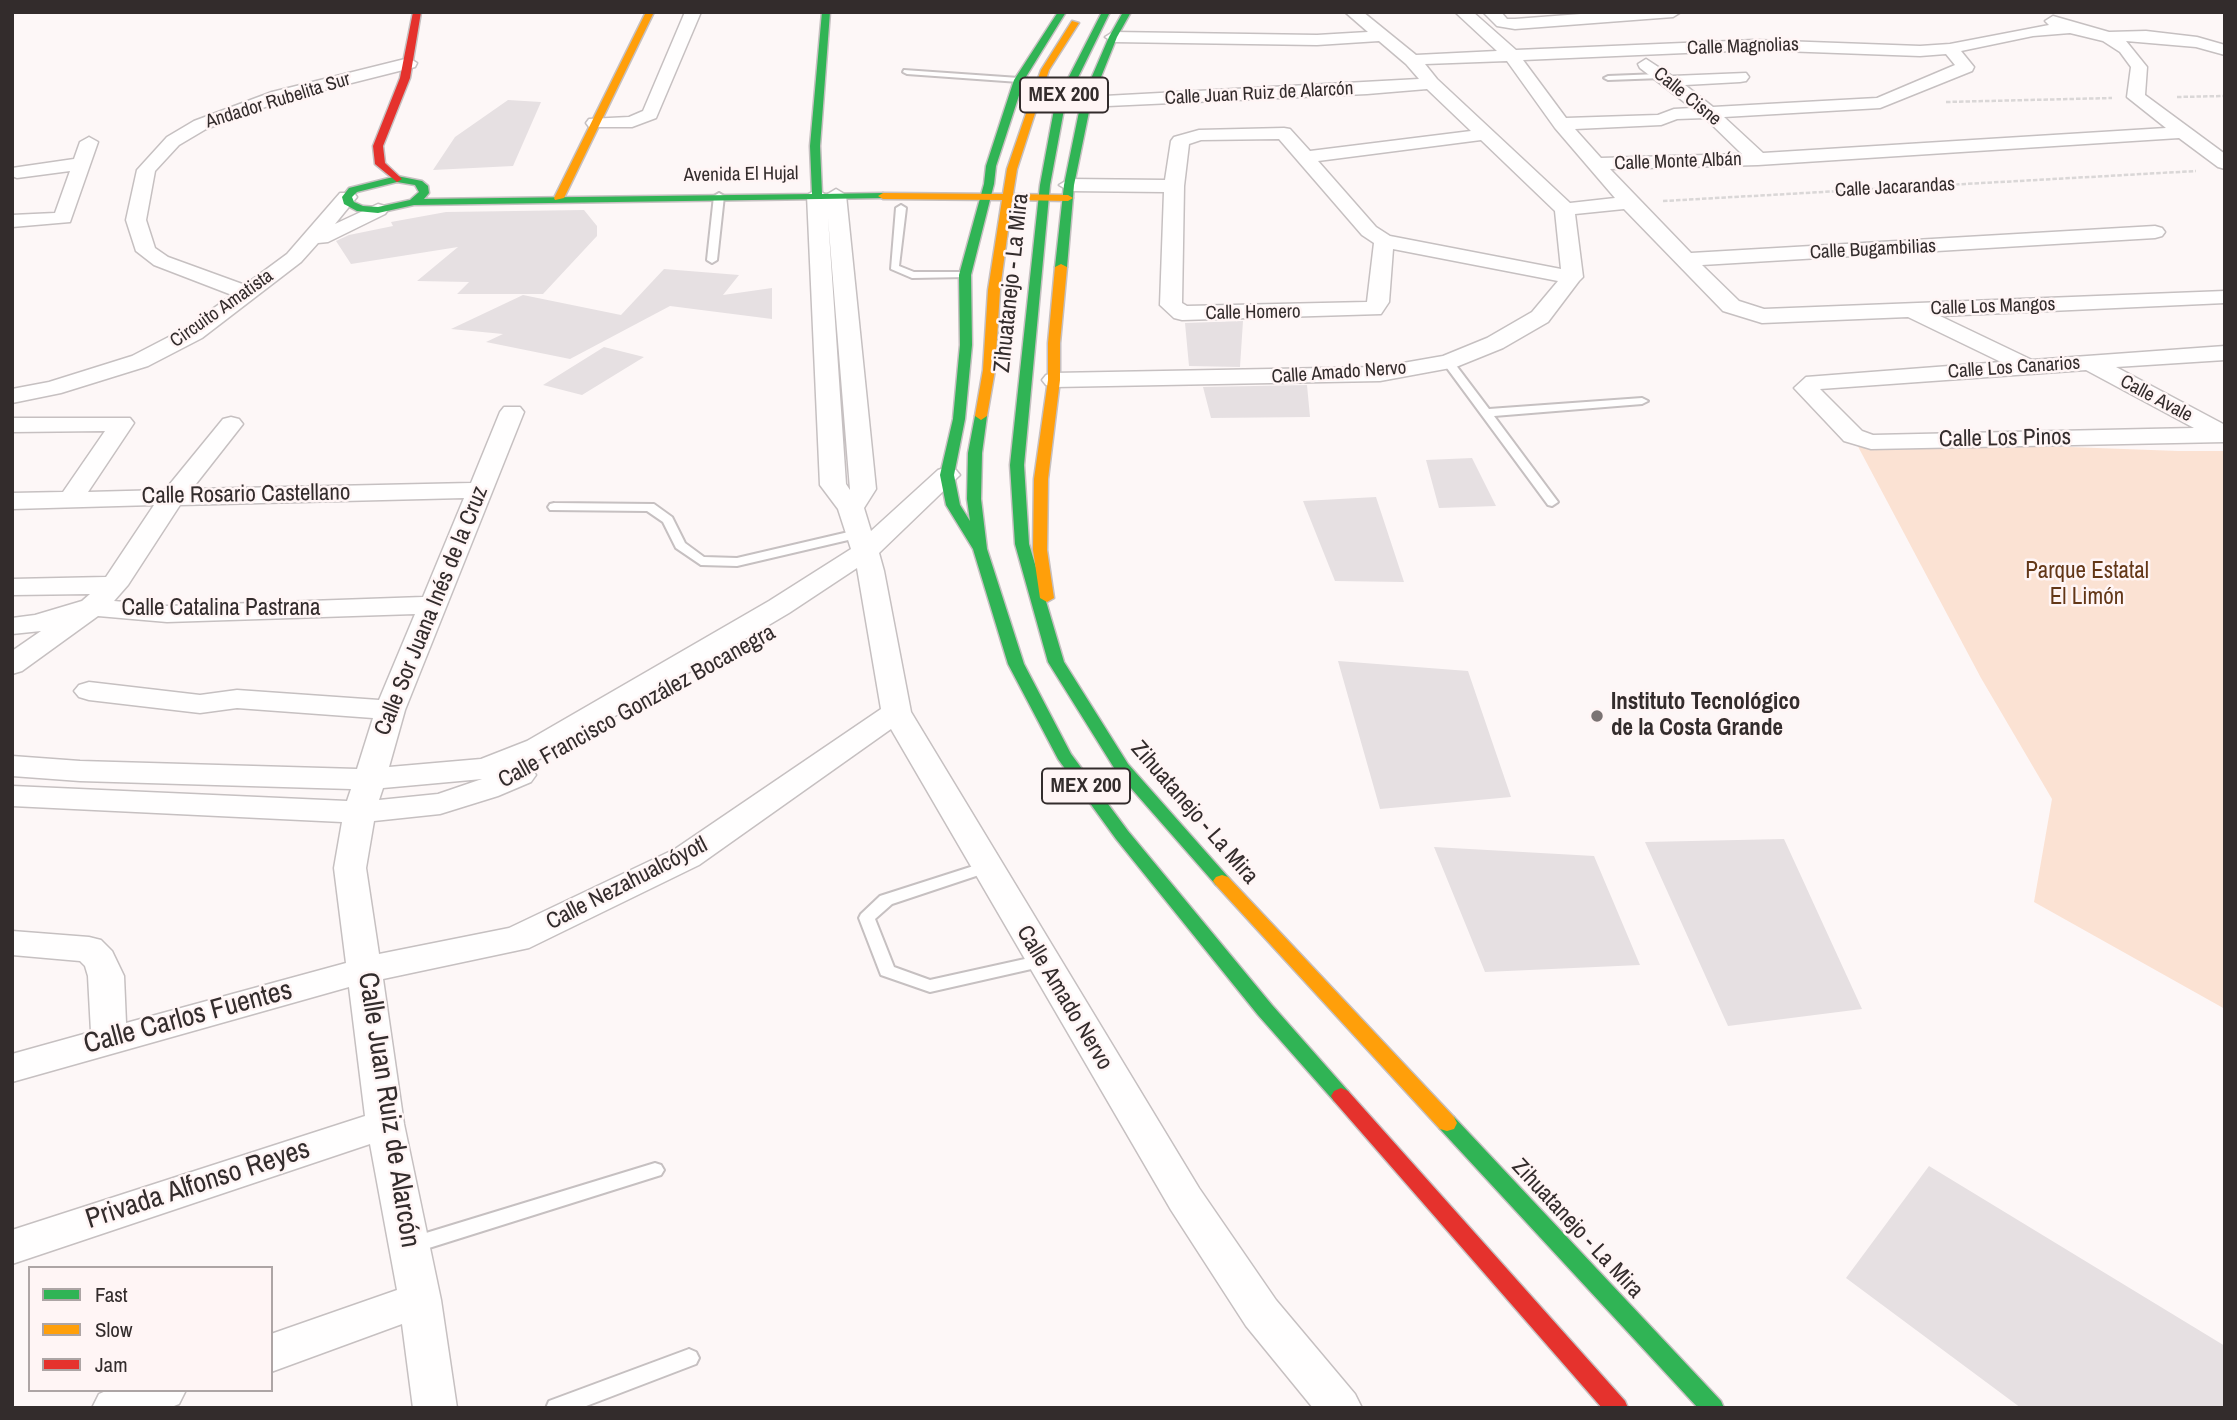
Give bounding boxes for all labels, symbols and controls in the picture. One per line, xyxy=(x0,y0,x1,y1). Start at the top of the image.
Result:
street label: Calle Magnolias xyxy=(1687,34,1799,60)
street label: Calle Cisne xyxy=(1649,63,1725,131)
street label: Andador Rubelita Sur xyxy=(203,68,353,134)
road number: MEX 200 xyxy=(1020,78,1108,112)
street label: Calle Juan Ruiz de Alarcón xyxy=(1164,78,1354,110)
street label: Calle Monte Albán xyxy=(1614,148,1742,176)
street label: Avenida El Hujal xyxy=(683,163,799,187)
street label: Calle Jacarandas xyxy=(1834,173,1956,203)
street label: Zihuatanejo - La Mira xyxy=(989,192,1035,374)
street label: Calle Bugambilias xyxy=(1809,235,1937,265)
street label: Circuito Amatista xyxy=(166,265,278,353)
street label: Calle Los Mangos xyxy=(1930,293,2056,321)
street label: Calle Homero xyxy=(1205,301,1301,325)
street label: Calle Los Canarios xyxy=(1947,352,2081,384)
street label: Calle Amado Nervo xyxy=(1271,357,1407,389)
street label: Calle Avale xyxy=(2116,371,2196,427)
street label: Calle Los Pinos xyxy=(1939,424,2071,454)
street label: Calle Rosario Castellano xyxy=(141,479,351,511)
street label: Calle Sor Juana Inés de la Cruz xyxy=(369,482,495,740)
park label: Parque Estatal El Limón xyxy=(2025,558,2149,612)
street label: Calle Catalina Pastrana xyxy=(121,595,321,623)
street label: Calle Francisco González Bocanegra xyxy=(494,619,780,795)
place label: Instituto Tecnológico de la Costa Grande xyxy=(1611,689,1800,743)
marker: Instituto Tecnológico de la Costa Grande xyxy=(1589,708,1605,724)
street label: Zihuatanejo - La Mira xyxy=(1124,736,1264,890)
road number: MEX 200 xyxy=(1042,768,1130,804)
street label: Calle Nezahualcóyotl xyxy=(542,831,712,937)
street label: Calle Amado Nervo xyxy=(1010,921,1118,1075)
street label: Calle Juan Ruiz de Alarcón xyxy=(350,970,426,1250)
street label: Calle Carlos Fuentes xyxy=(80,974,296,1062)
street label: Privada Alfonso Reyes xyxy=(82,1133,314,1237)
street label: Zihuatanejo - La Mira xyxy=(1505,1154,1649,1304)
legend xyxy=(28,1266,273,1392)
text: Fast xyxy=(95,1280,128,1309)
text: Slow xyxy=(95,1315,132,1344)
text: Jam xyxy=(95,1350,128,1379)

